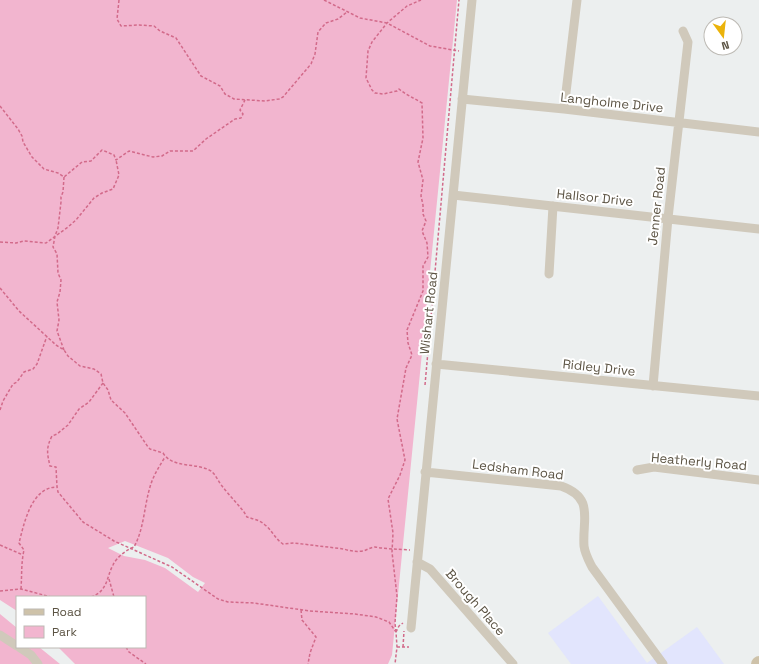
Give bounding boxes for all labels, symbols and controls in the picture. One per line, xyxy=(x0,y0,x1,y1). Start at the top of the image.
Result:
north arrow xyxy=(703,16,743,56)
text: N xyxy=(720,38,731,53)
street label: Langholme Drive xyxy=(560,89,664,116)
street label: Jenner Road xyxy=(644,166,669,246)
street label: Hallsor Drive xyxy=(556,185,634,210)
street label: Wishart Road xyxy=(416,271,441,355)
street label: Ridley Drive xyxy=(562,355,636,380)
street label: Heatherly Road xyxy=(650,449,748,474)
street label: Ledsham Road xyxy=(471,455,565,484)
street label: Brough Place xyxy=(442,566,509,639)
legend xyxy=(16,596,146,648)
text: Road xyxy=(52,604,81,620)
text: Park xyxy=(52,624,77,640)

